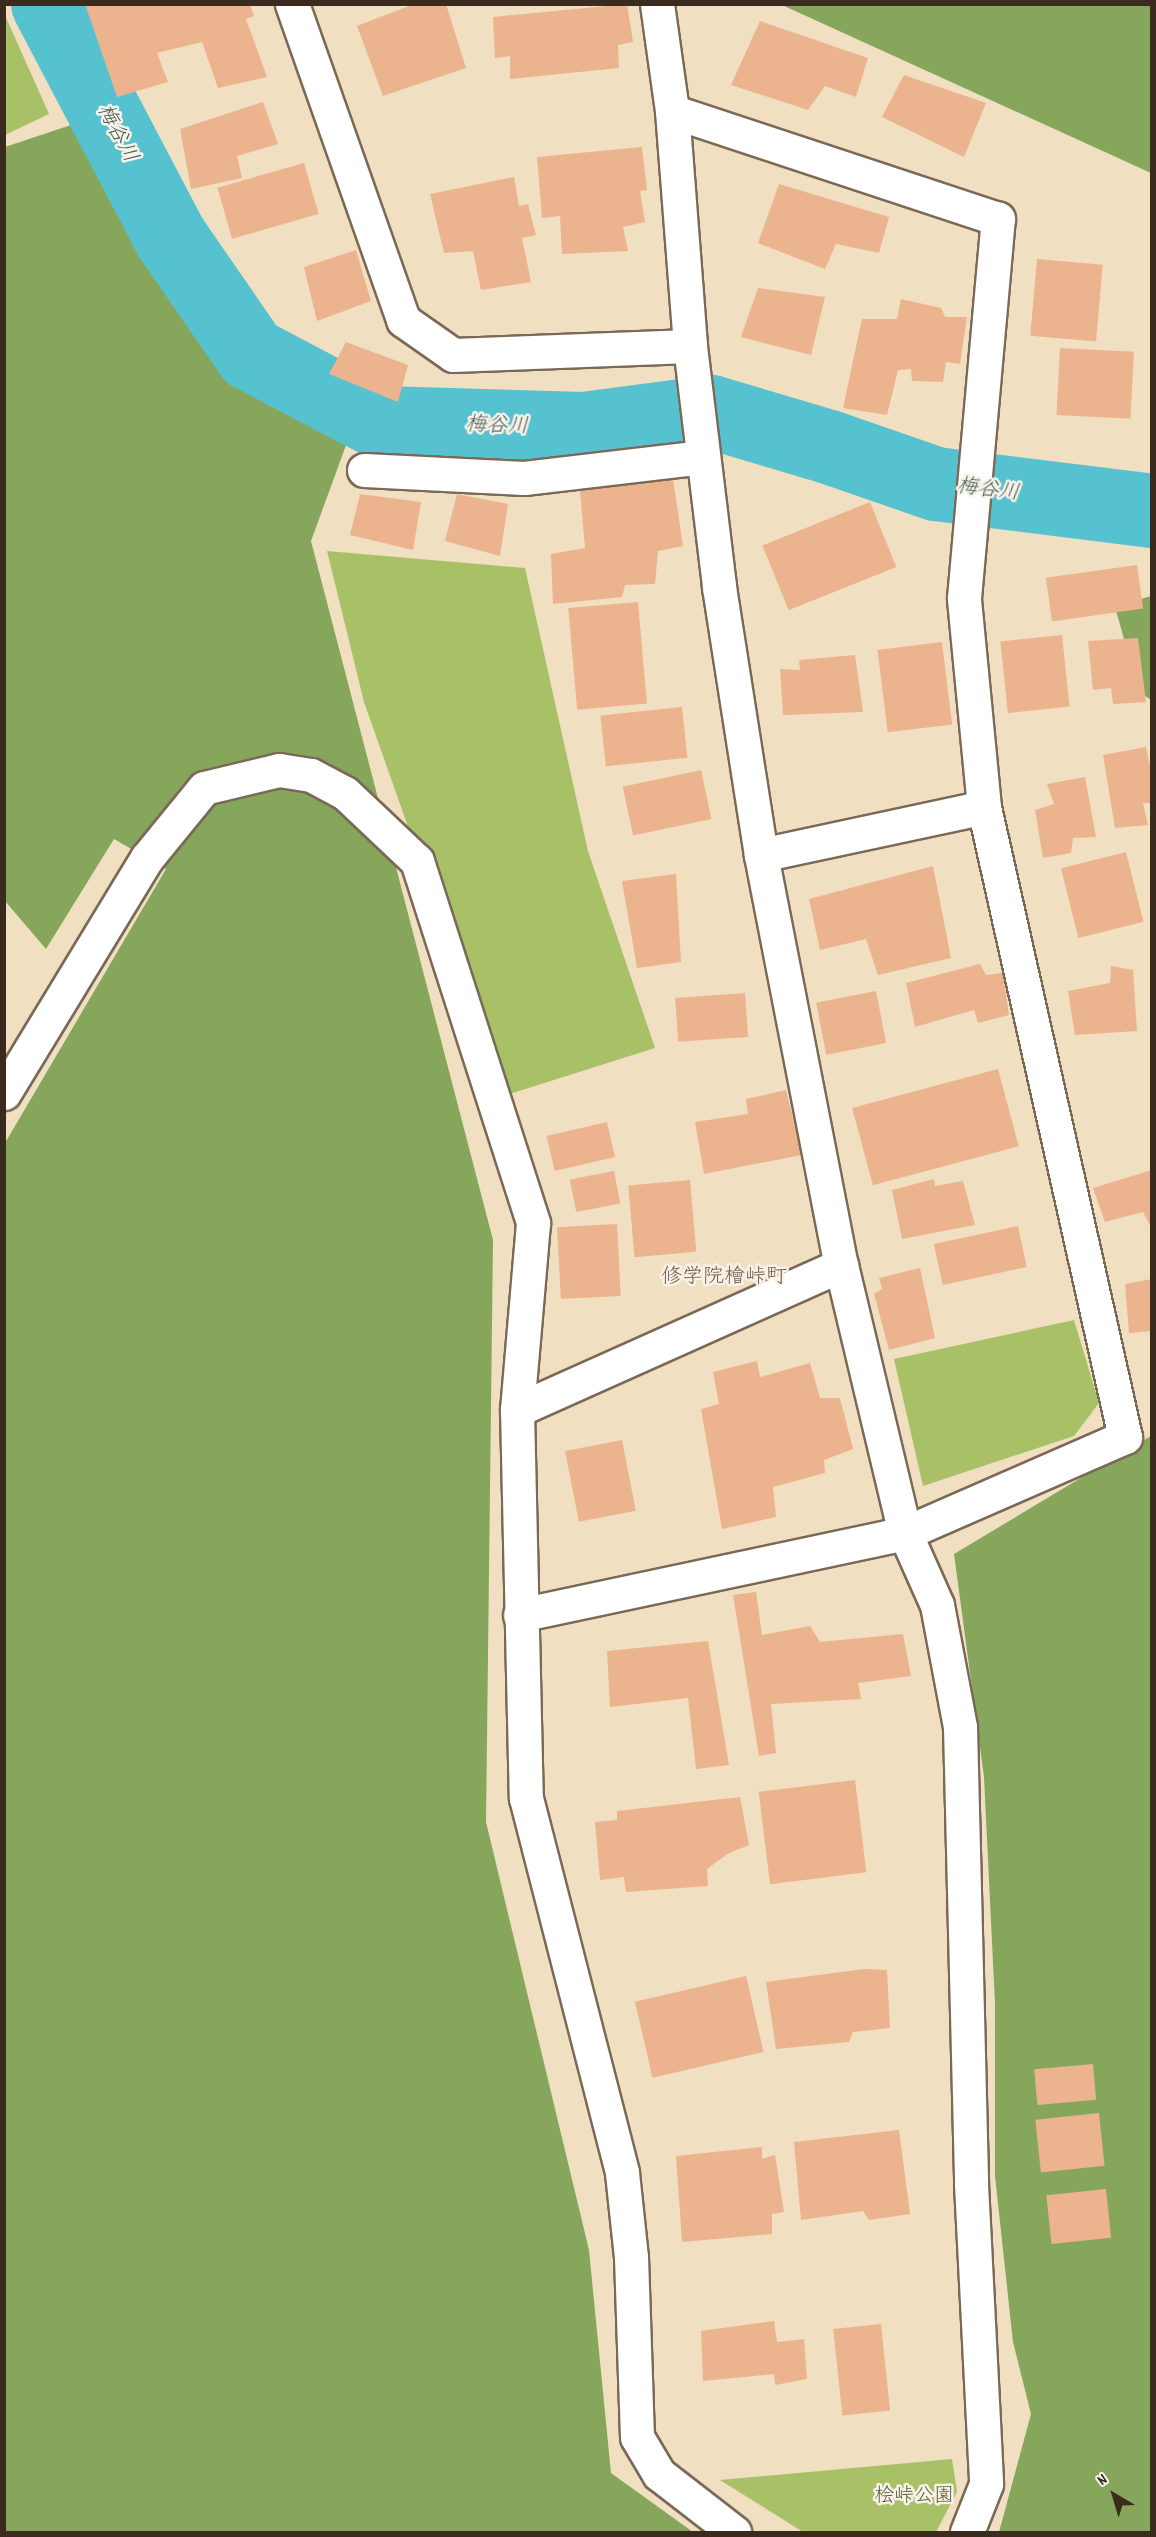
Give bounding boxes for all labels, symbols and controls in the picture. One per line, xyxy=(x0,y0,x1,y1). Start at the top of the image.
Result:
water label: 梅谷川 xyxy=(90,100,142,168)
water label: 梅谷川 xyxy=(465,413,529,441)
water label: 梅谷川 xyxy=(955,475,1021,507)
district label: 修学院檜峠町 xyxy=(661,1265,787,1291)
north arrow xyxy=(1084,2465,1144,2525)
text: N xyxy=(1092,2469,1113,2492)
park label: 桧峠公園 xyxy=(874,2485,954,2509)

